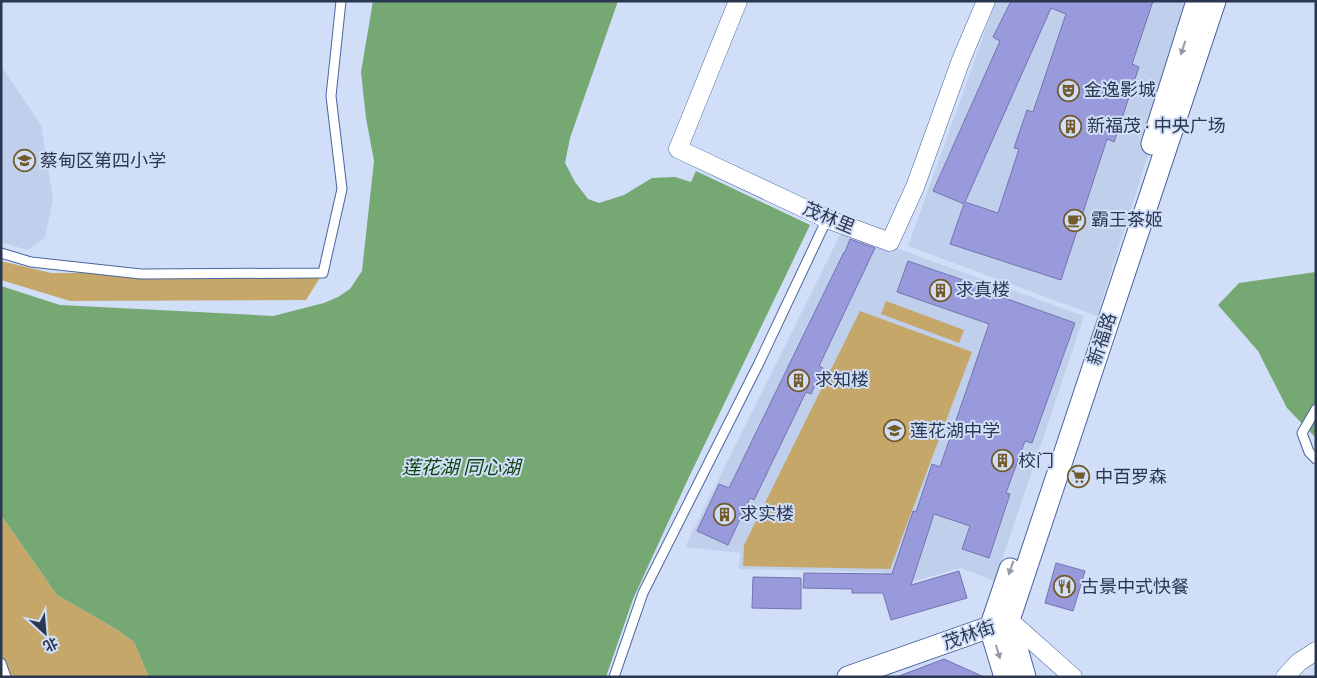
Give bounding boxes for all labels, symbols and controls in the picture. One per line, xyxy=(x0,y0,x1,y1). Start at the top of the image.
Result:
one-way arrow xyxy=(1178,40,1186,55)
theatre icon: 金逸影城 xyxy=(1056,78,1080,102)
place label: 金逸影城 xyxy=(1084,79,1156,99)
building icon: 新福茂 · 中央广场 xyxy=(1059,114,1083,138)
place label: 新福茂 · 中央广场 xyxy=(1087,115,1226,135)
school or university icon: 蔡甸区第四小学 xyxy=(12,149,36,173)
place label: 蔡甸区第四小学 xyxy=(40,150,166,170)
street label: 茂林里 xyxy=(801,197,858,237)
cafe icon: 霸王茶姬 xyxy=(1063,208,1087,232)
place label: 霸王茶姬 xyxy=(1091,209,1163,229)
building icon: 求真楼 xyxy=(928,278,952,302)
place label: 求真楼 xyxy=(956,279,1010,299)
street label: 新福路 xyxy=(1083,310,1119,367)
building icon: 求知楼 xyxy=(787,368,811,392)
place label: 求知楼 xyxy=(815,369,869,389)
school or university icon: 莲花湖中学 xyxy=(882,419,906,443)
place label: 莲花湖中学 xyxy=(910,420,1000,440)
building icon: 校门 xyxy=(990,449,1014,473)
place label: 校门 xyxy=(1018,450,1054,470)
water label: 莲花湖 同心湖 xyxy=(402,456,523,478)
supermarket icon: 中百罗森 xyxy=(1067,465,1091,489)
place label: 中百罗森 xyxy=(1095,466,1167,486)
building icon: 求实楼 xyxy=(712,502,736,526)
place label: 求实楼 xyxy=(740,503,794,523)
one-way arrow xyxy=(1007,560,1014,575)
restaurant icon: 古景中式快餐 xyxy=(1053,575,1077,599)
place label: 古景中式快餐 xyxy=(1081,576,1189,596)
north arrow xyxy=(20,608,70,658)
street label: 茂林街 xyxy=(940,616,997,652)
text: 北 xyxy=(41,634,60,655)
one-way arrow xyxy=(994,645,1002,660)

